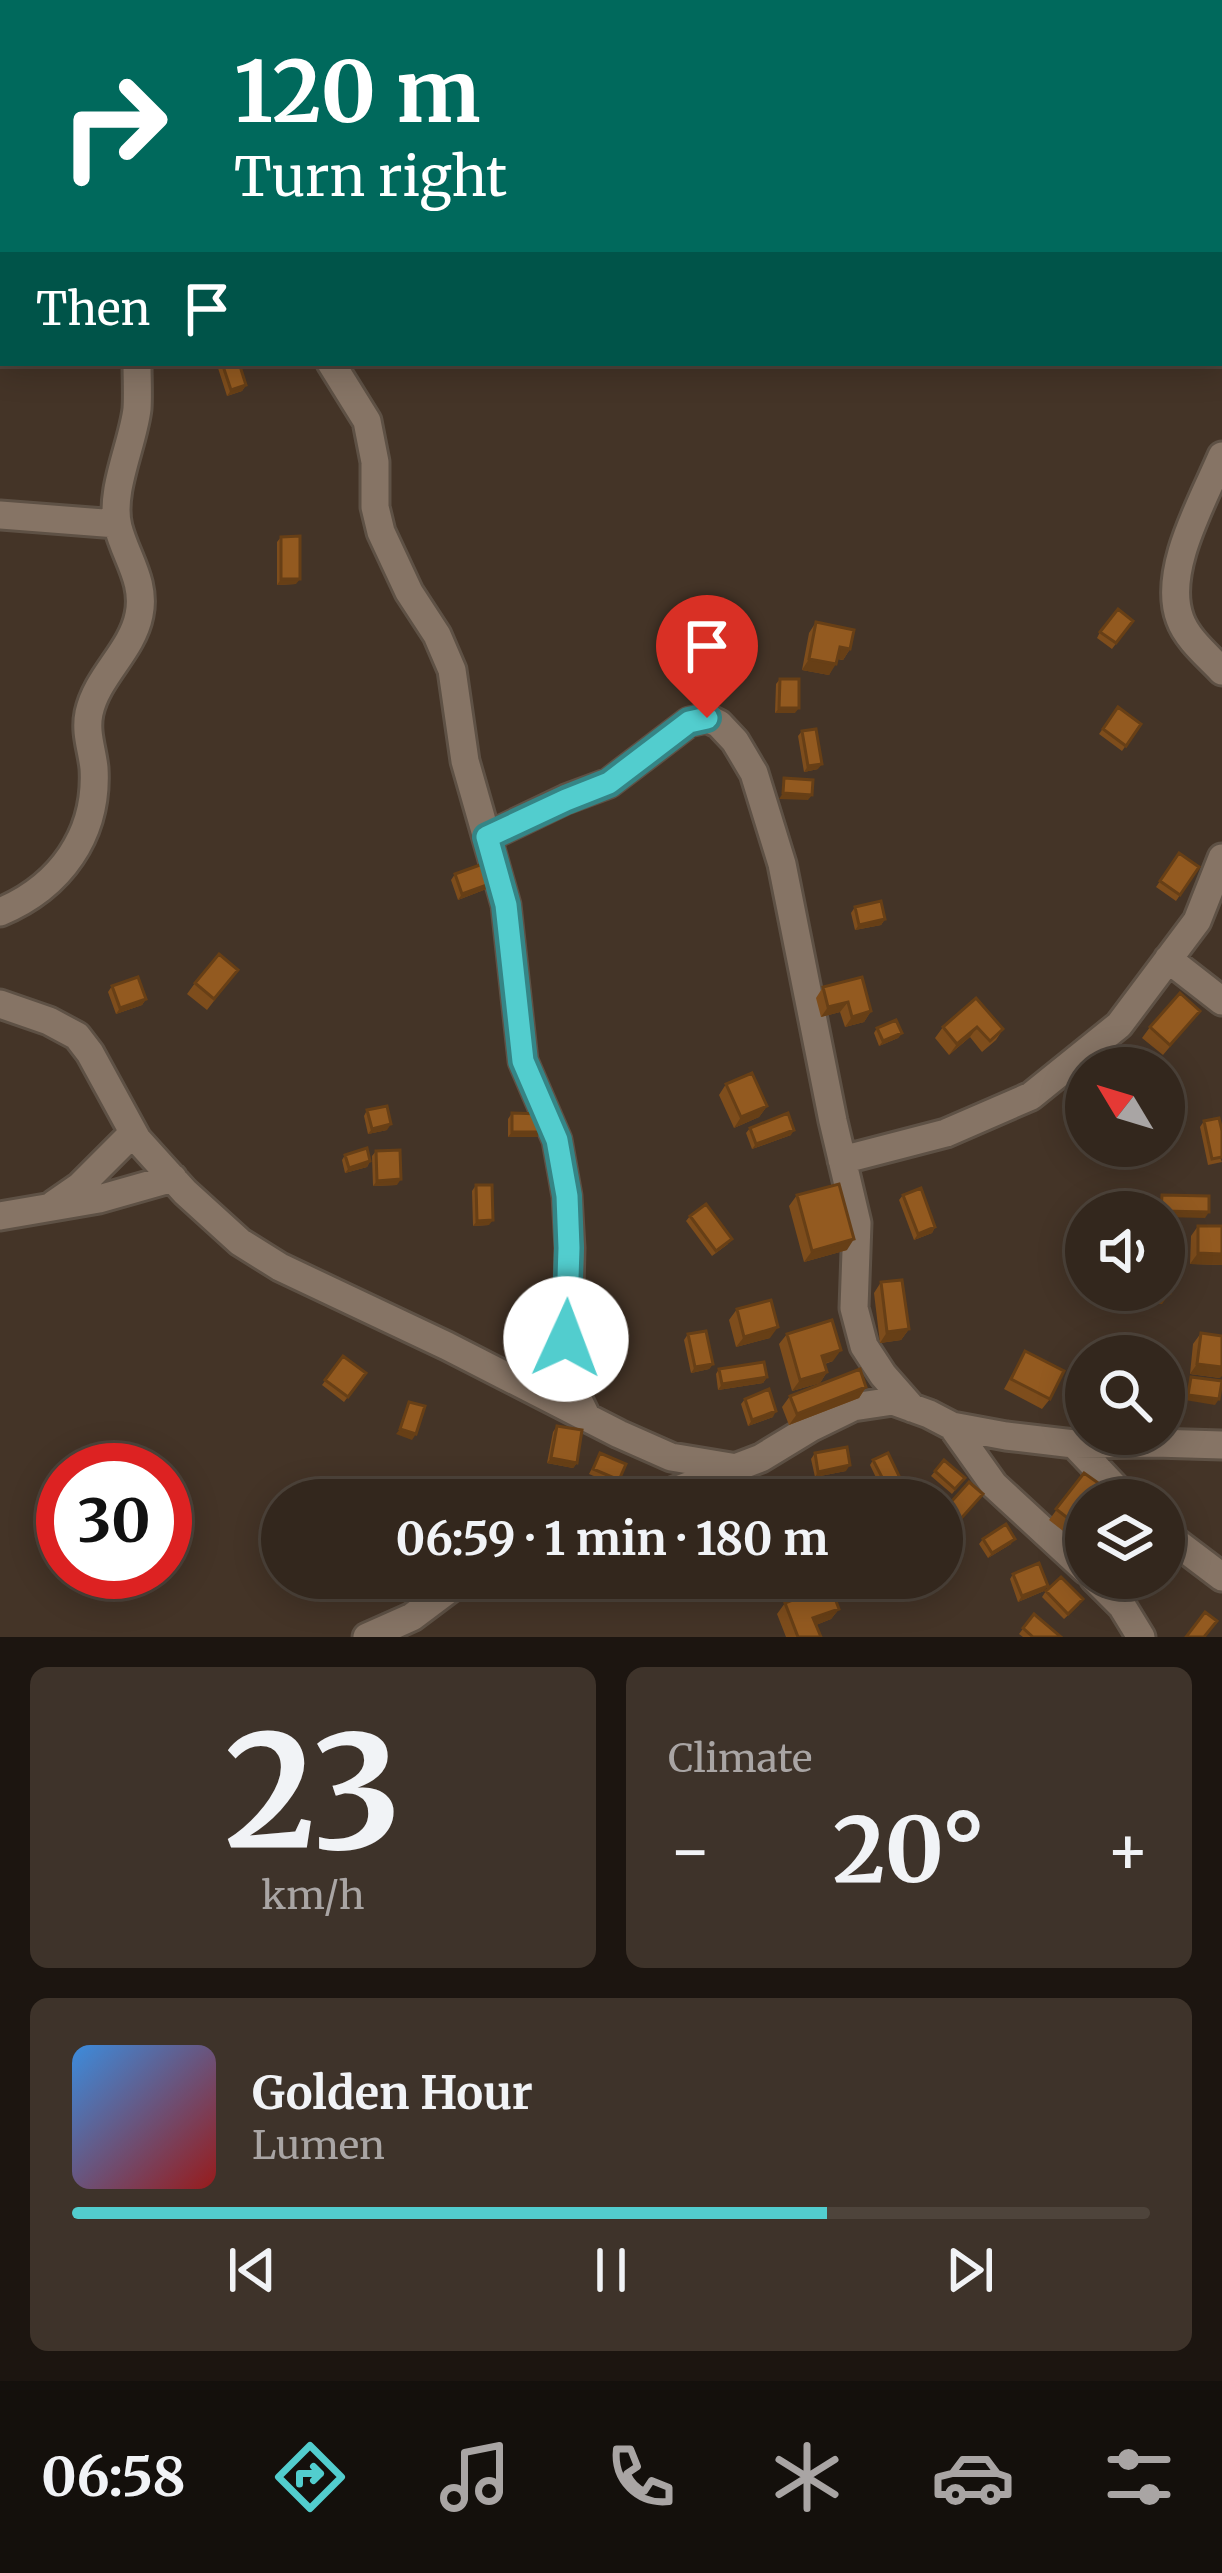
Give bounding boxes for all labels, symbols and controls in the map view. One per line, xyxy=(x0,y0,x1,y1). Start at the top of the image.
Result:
text: 120 m xyxy=(234,39,481,145)
icon: right xyxy=(36,48,192,204)
text: Turn right xyxy=(234,143,507,211)
icon: arrive xyxy=(174,276,240,342)
text: Then xyxy=(36,281,150,337)
pin xyxy=(656,595,758,718)
icon: arrive xyxy=(674,613,740,679)
north arrow xyxy=(1065,1047,1185,1167)
map controls xyxy=(1065,1047,1185,1599)
button: sound xyxy=(1065,1191,1185,1311)
position arrow xyxy=(503,1276,629,1402)
button: search xyxy=(1065,1335,1185,1455)
speed limit sign: 30 xyxy=(36,1443,192,1599)
button: layers xyxy=(1065,1479,1185,1599)
text: 06:59 · 1 min · 180 m xyxy=(395,1511,829,1567)
text: 23 xyxy=(224,1694,402,1891)
text: Climate xyxy=(668,1734,812,1783)
text: 20° xyxy=(833,1793,985,1907)
text: − xyxy=(668,1809,712,1892)
text: + xyxy=(1106,1809,1150,1892)
text: km/h xyxy=(261,1871,365,1920)
text: Golden Hour xyxy=(252,2065,533,2121)
text: Lumen xyxy=(252,2121,385,2170)
icon: previous xyxy=(219,2237,285,2303)
icon: pause xyxy=(578,2237,644,2303)
icon: next xyxy=(937,2237,1003,2303)
icon: directions xyxy=(268,2435,352,2519)
icon: music xyxy=(433,2435,517,2519)
icon: phone xyxy=(599,2435,683,2519)
icon: climate xyxy=(765,2435,849,2519)
icon: car xyxy=(931,2435,1015,2519)
icon: filters xyxy=(1097,2435,1181,2519)
text: 06:58 xyxy=(41,2443,186,2511)

